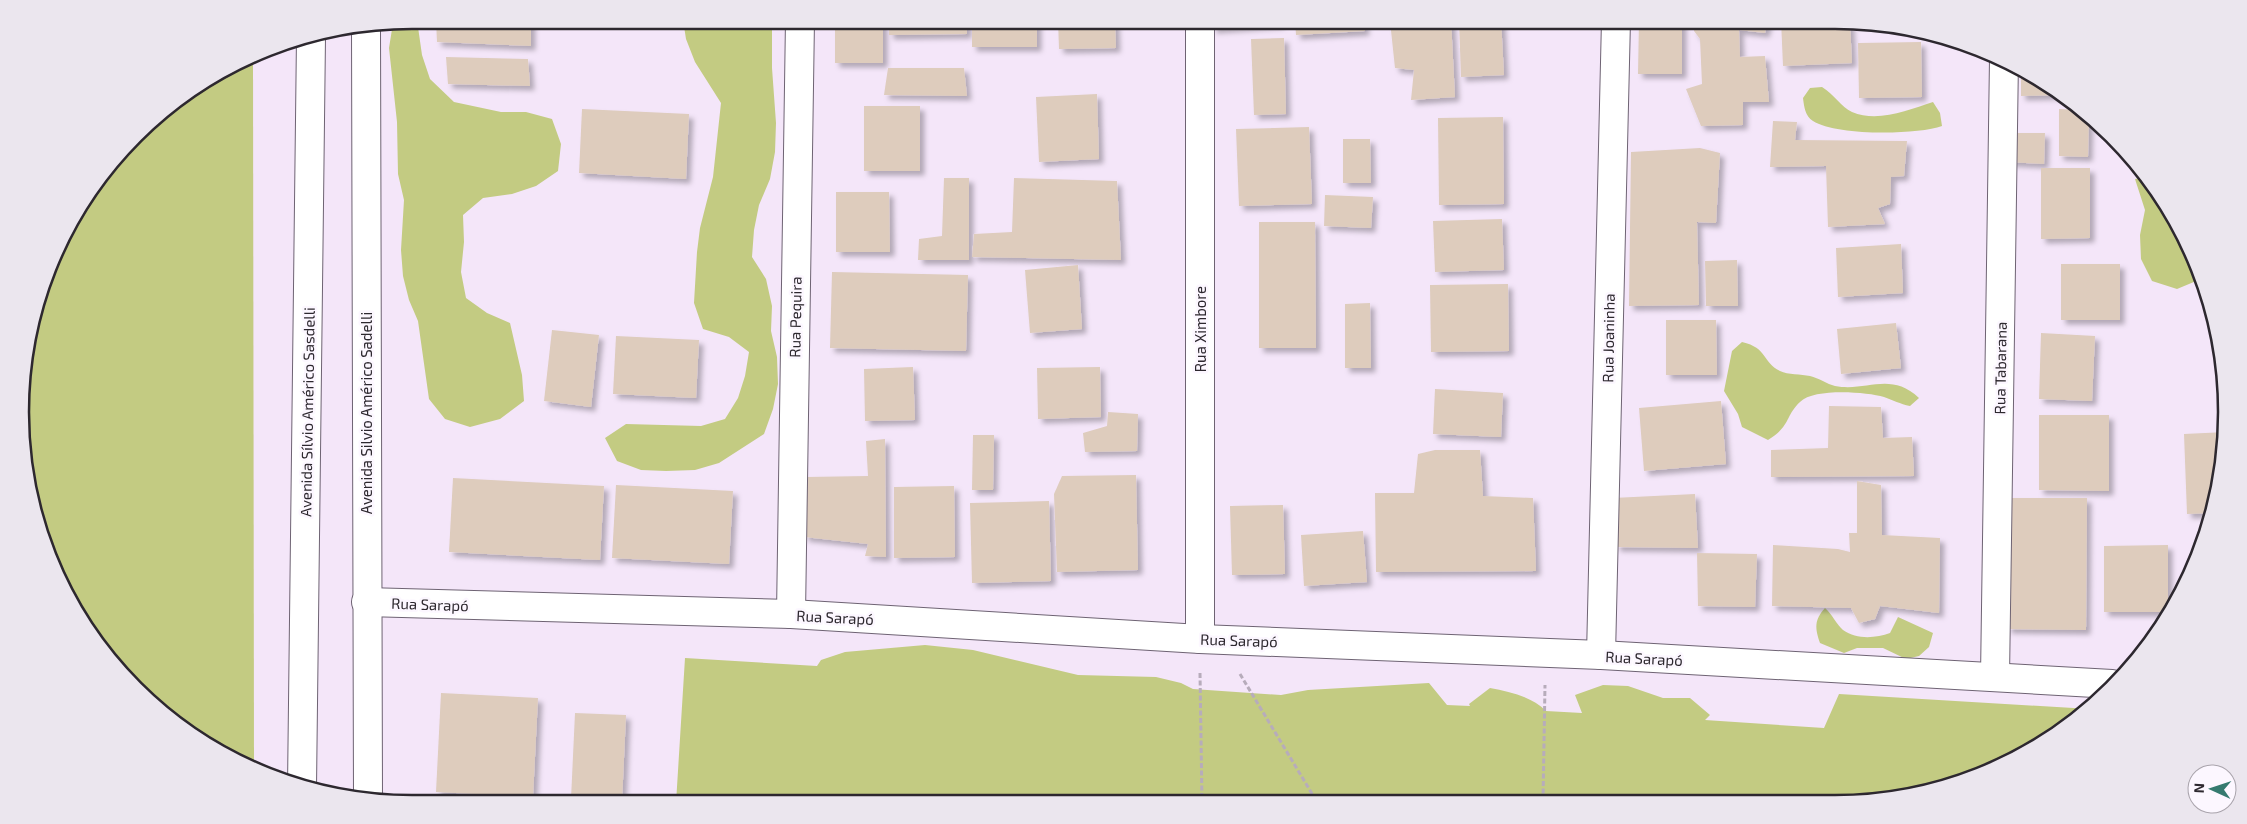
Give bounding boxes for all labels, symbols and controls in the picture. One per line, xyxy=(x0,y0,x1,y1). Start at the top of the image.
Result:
street label: Rua Pequira xyxy=(785,276,805,358)
street label: Rua Ximbore xyxy=(1191,286,1209,372)
street label: Rua Joaninha xyxy=(1598,293,1618,383)
street label: Avenida Sílvio Américo Sasdelli xyxy=(296,307,318,517)
street label: Avenida Silvio Américo Sadelli xyxy=(357,312,375,514)
street label: Rua Tabarana xyxy=(1990,322,2010,414)
street label: Rua Sarapó xyxy=(391,594,469,614)
street label: Rua Sarapó xyxy=(796,606,874,628)
street label: Rua Sarapó xyxy=(1200,630,1278,650)
street label: Rua Sarapó xyxy=(1605,647,1683,669)
north arrow xyxy=(2187,764,2237,814)
text: N xyxy=(2190,783,2207,794)

